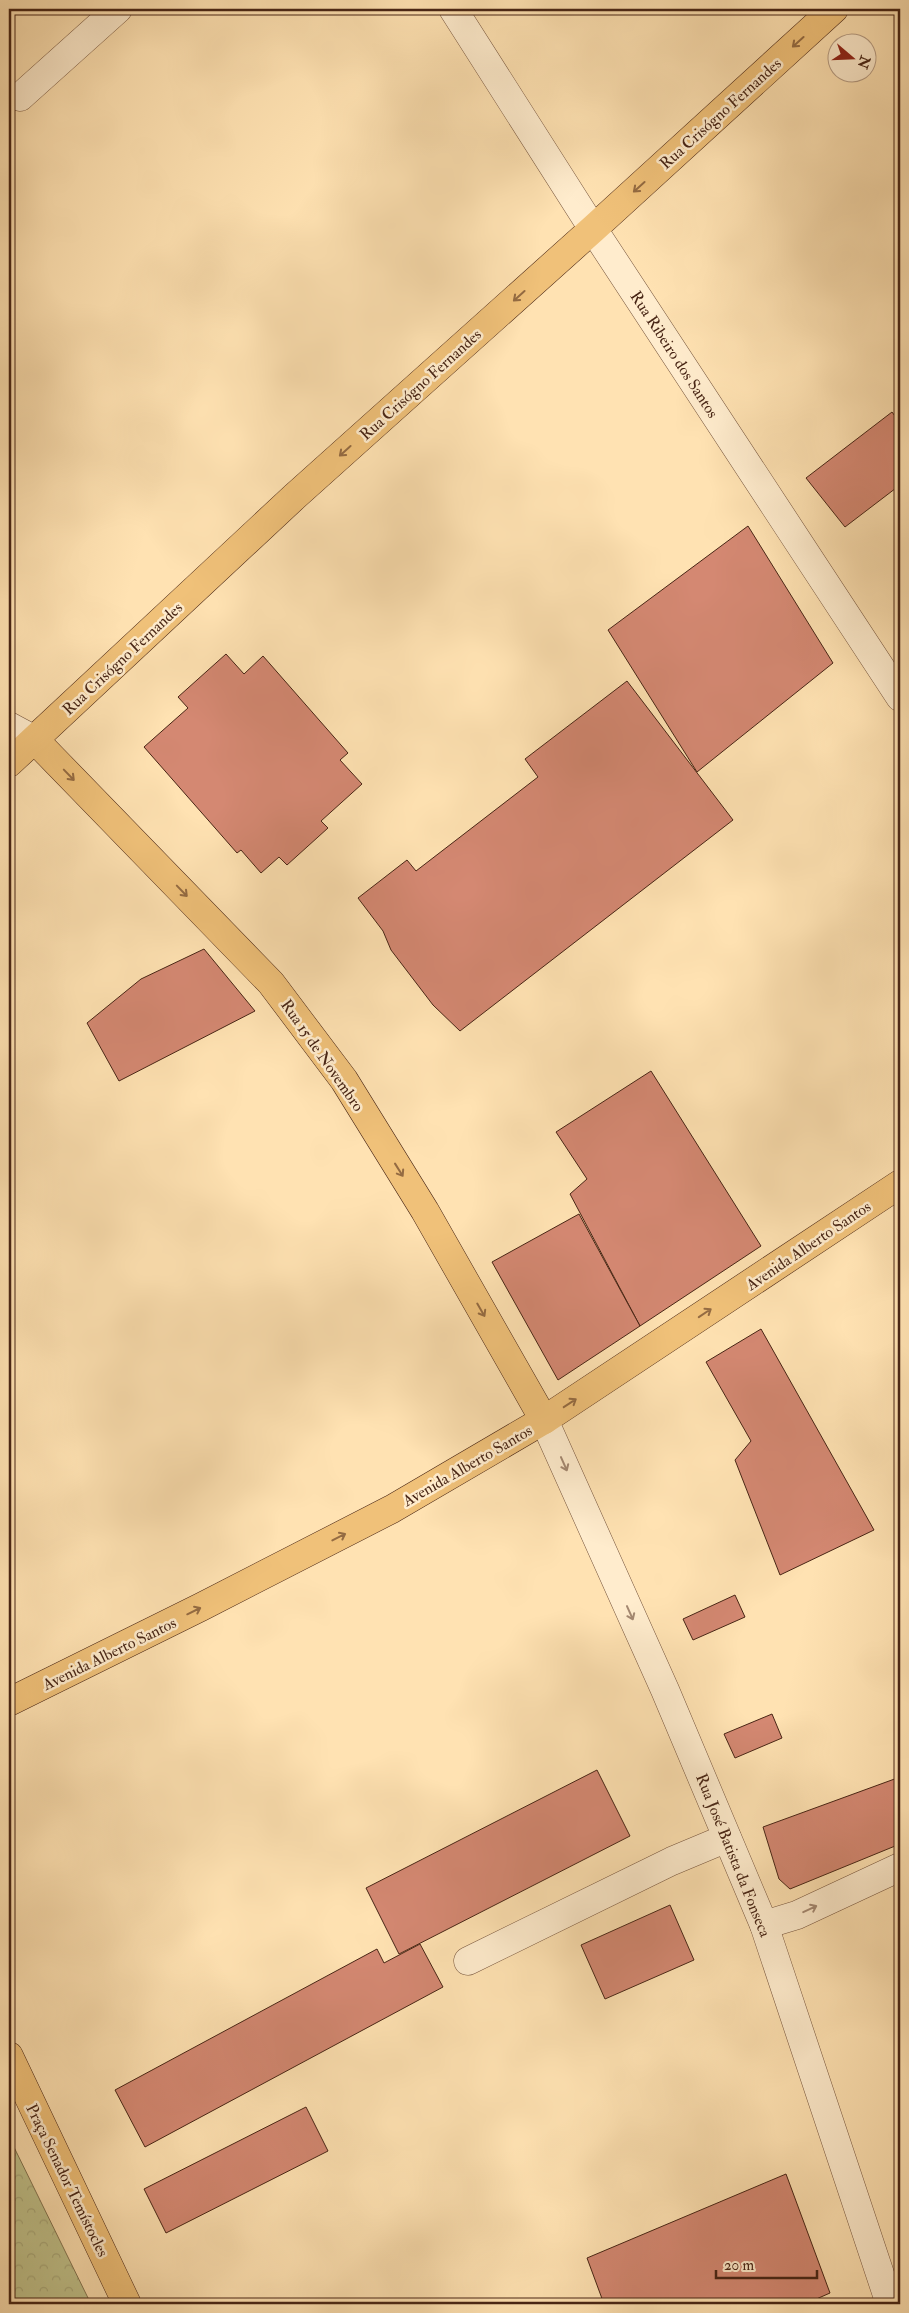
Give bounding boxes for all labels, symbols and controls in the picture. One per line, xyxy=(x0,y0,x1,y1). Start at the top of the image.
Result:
north arrow xyxy=(826,32,876,82)
one-way arrow xyxy=(791,36,804,48)
text: N xyxy=(854,52,874,71)
street label: Rua Crisógno Fernandes xyxy=(656,54,786,174)
one-way arrow xyxy=(633,181,646,193)
street label: Rua Ribeiro dos Santos xyxy=(626,287,723,422)
one-way arrow xyxy=(512,290,525,302)
street label: Rua Crisógno Fernandes xyxy=(356,325,486,445)
one-way arrow xyxy=(339,445,352,457)
street label: Rua Crisógno Fernandes xyxy=(58,598,187,720)
one-way arrow xyxy=(63,768,75,781)
one-way arrow xyxy=(176,885,188,897)
street label: Rua 15 de Novembro xyxy=(276,996,368,1116)
one-way arrow xyxy=(394,1163,405,1177)
street label: Avenida Alberto Santos xyxy=(741,1197,875,1296)
one-way arrow xyxy=(477,1303,487,1317)
one-way arrow xyxy=(698,1308,712,1318)
one-way arrow xyxy=(563,1398,577,1408)
street label: Avenida Alberto Santos xyxy=(398,1421,536,1512)
one-way arrow xyxy=(559,1456,569,1471)
one-way arrow xyxy=(331,1532,346,1542)
one-way arrow xyxy=(626,1605,636,1620)
one-way arrow xyxy=(186,1606,201,1615)
street label: Avenida Alberto Santos xyxy=(38,1613,180,1695)
street label: Rua José Batista da Fonseca xyxy=(690,1771,775,1941)
one-way arrow xyxy=(802,1904,817,1913)
street label: Praça Senador Temístocles xyxy=(21,2101,113,2260)
scale bar xyxy=(716,2248,818,2280)
text: 20 m xyxy=(724,2256,754,2275)

